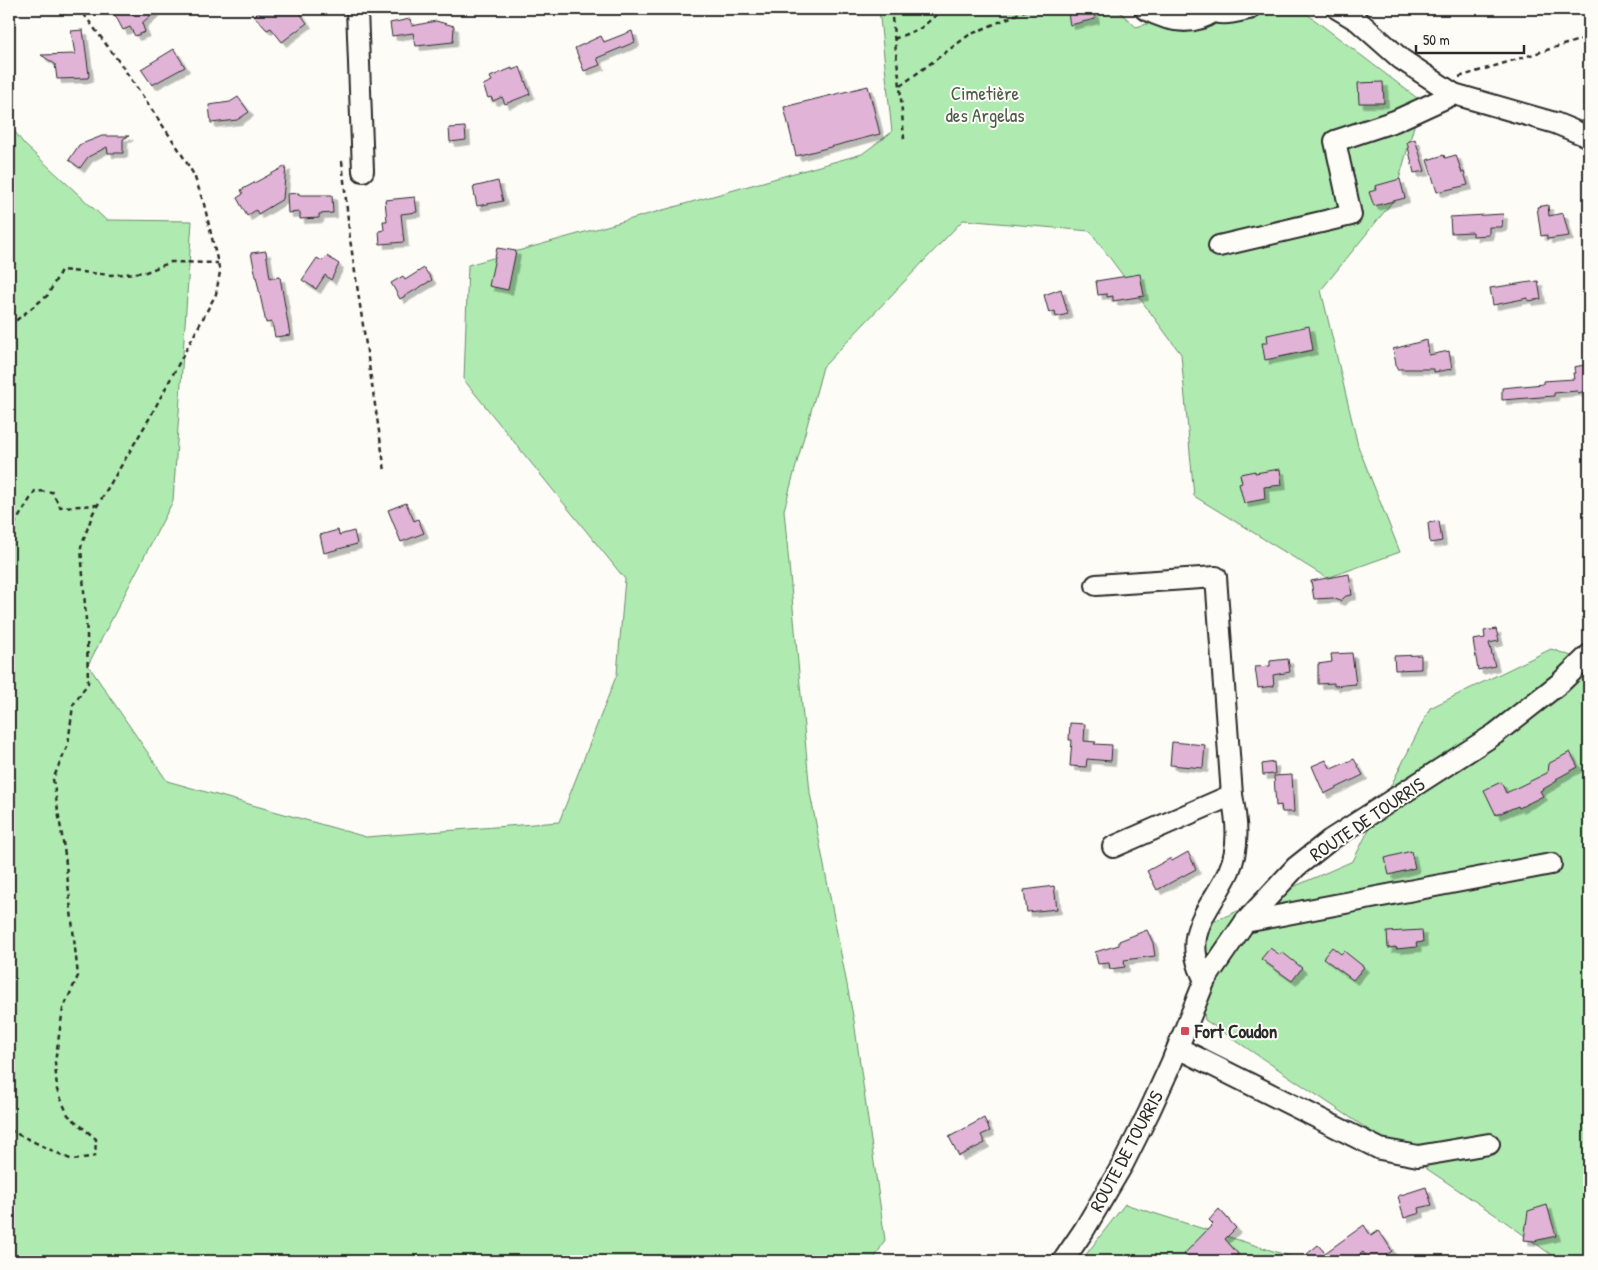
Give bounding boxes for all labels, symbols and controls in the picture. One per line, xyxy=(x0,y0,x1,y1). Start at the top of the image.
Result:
scale bar xyxy=(1416,22,1523,54)
text: 50 m xyxy=(1423,29,1450,50)
park label: Cimetière des Argelas xyxy=(945,80,1025,128)
street label: ROUTE DE TOURRIS xyxy=(1304,771,1430,867)
place label: Fort Coudon xyxy=(1194,1018,1278,1044)
marker: Fort Coudon xyxy=(1179,1025,1191,1037)
street label: ROUTE DE TOURRIS xyxy=(1083,1086,1169,1216)

